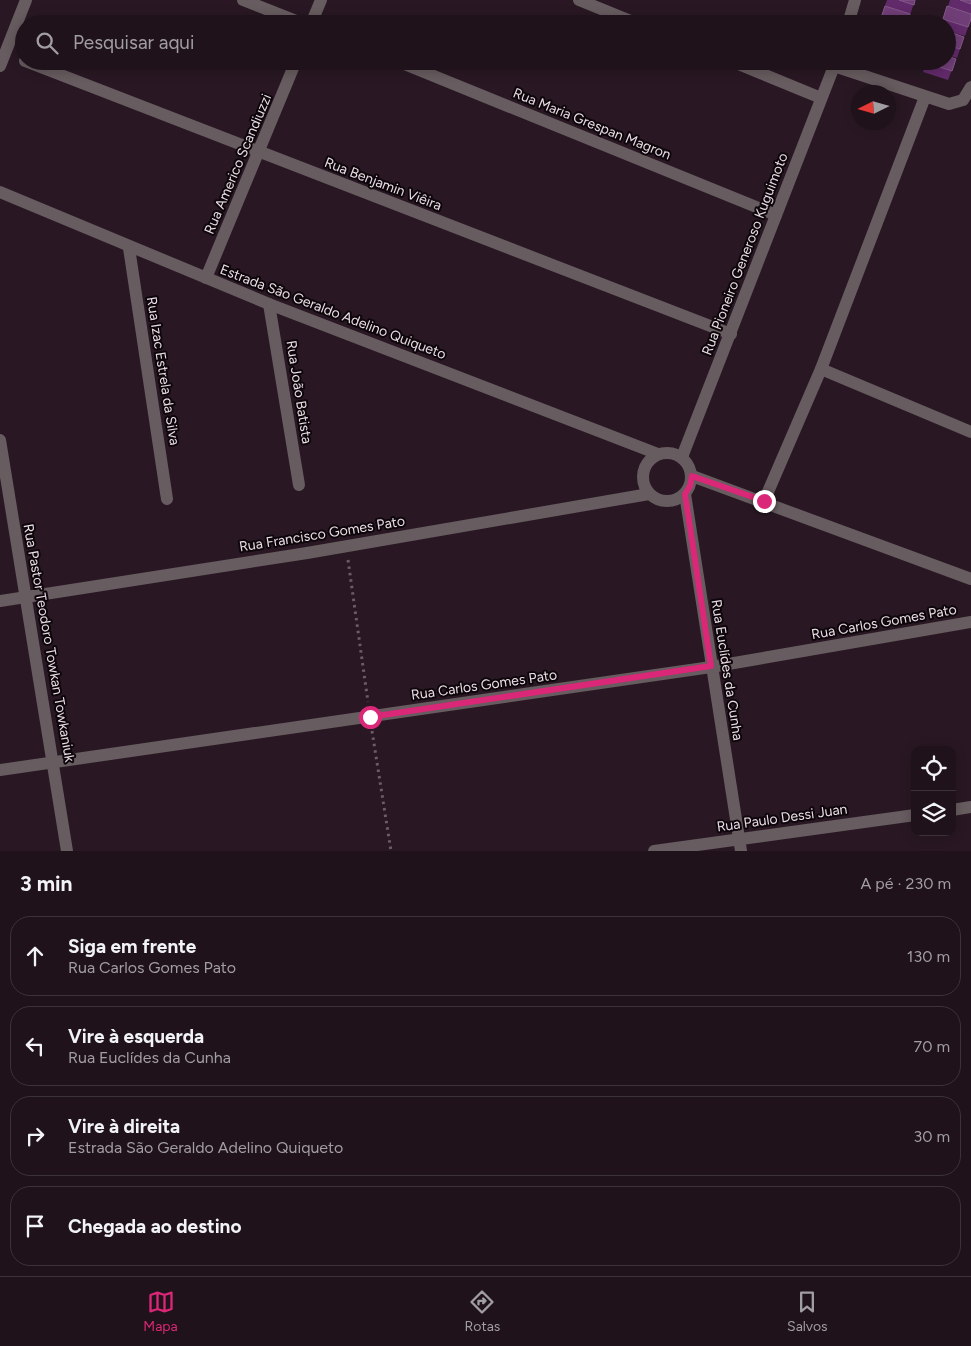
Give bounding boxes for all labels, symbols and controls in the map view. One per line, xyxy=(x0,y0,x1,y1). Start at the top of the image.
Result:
search box xyxy=(15,15,956,70)
icon: search xyxy=(33,29,61,57)
text: Pesquisar aqui xyxy=(73,31,194,54)
street label: Rua Maria Grespan Magron xyxy=(511,84,674,164)
north arrow xyxy=(851,85,896,130)
street label: Rua Americo Scandiuzzi xyxy=(201,91,275,237)
street label: Rua Pioneiro Generoso Kuguimoto xyxy=(698,150,792,358)
street label: Rua Benjamin Viêira xyxy=(322,154,444,214)
street label: Estrada São Geraldo Adelino Quiqueto xyxy=(217,261,449,363)
street label: Rua Izac Estrela da Silva xyxy=(143,296,183,446)
street label: Rua João Batista xyxy=(282,339,316,445)
route end xyxy=(753,490,776,513)
street label: Rua Francisco Gomes Pato xyxy=(238,512,406,556)
street label: Rua Pastor Teodoro Towkan Towkaniuk xyxy=(20,523,78,764)
street label: Rua Euclídes da Cunha xyxy=(707,598,747,742)
street label: Rua Carlos Gomes Pato xyxy=(810,601,958,643)
street label: Rua Carlos Gomes Pato xyxy=(410,666,558,704)
route start xyxy=(359,706,382,729)
map controls xyxy=(911,746,956,836)
button: locate xyxy=(911,746,956,791)
button: layers xyxy=(911,791,956,836)
street label: Rua Paulo Dessi Juan xyxy=(716,800,849,836)
text: 3 min xyxy=(20,871,72,896)
text: A pé · 230 m xyxy=(861,874,951,893)
text: Siga em frente xyxy=(68,935,196,958)
icon: ahead xyxy=(21,942,49,970)
text: 130 m xyxy=(907,947,950,966)
text: Rua Carlos Gomes Pato xyxy=(68,958,236,977)
text: Vire à esquerda xyxy=(68,1025,204,1048)
icon: left xyxy=(21,1032,49,1060)
text: 70 m xyxy=(914,1037,950,1056)
text: Rua Euclídes da Cunha xyxy=(68,1048,231,1067)
text: Vire à direita xyxy=(68,1115,180,1138)
icon: right xyxy=(21,1122,49,1150)
text: 30 m xyxy=(913,1127,950,1146)
text: Estrada São Geraldo Adelino Quiqueto xyxy=(68,1138,343,1157)
icon: arrive xyxy=(21,1212,49,1240)
text: Chegada ao destino xyxy=(68,1215,241,1238)
tab: Mapa xyxy=(143,1288,178,1335)
tab: Rotas xyxy=(465,1288,500,1335)
tab: Salvos xyxy=(787,1288,828,1335)

